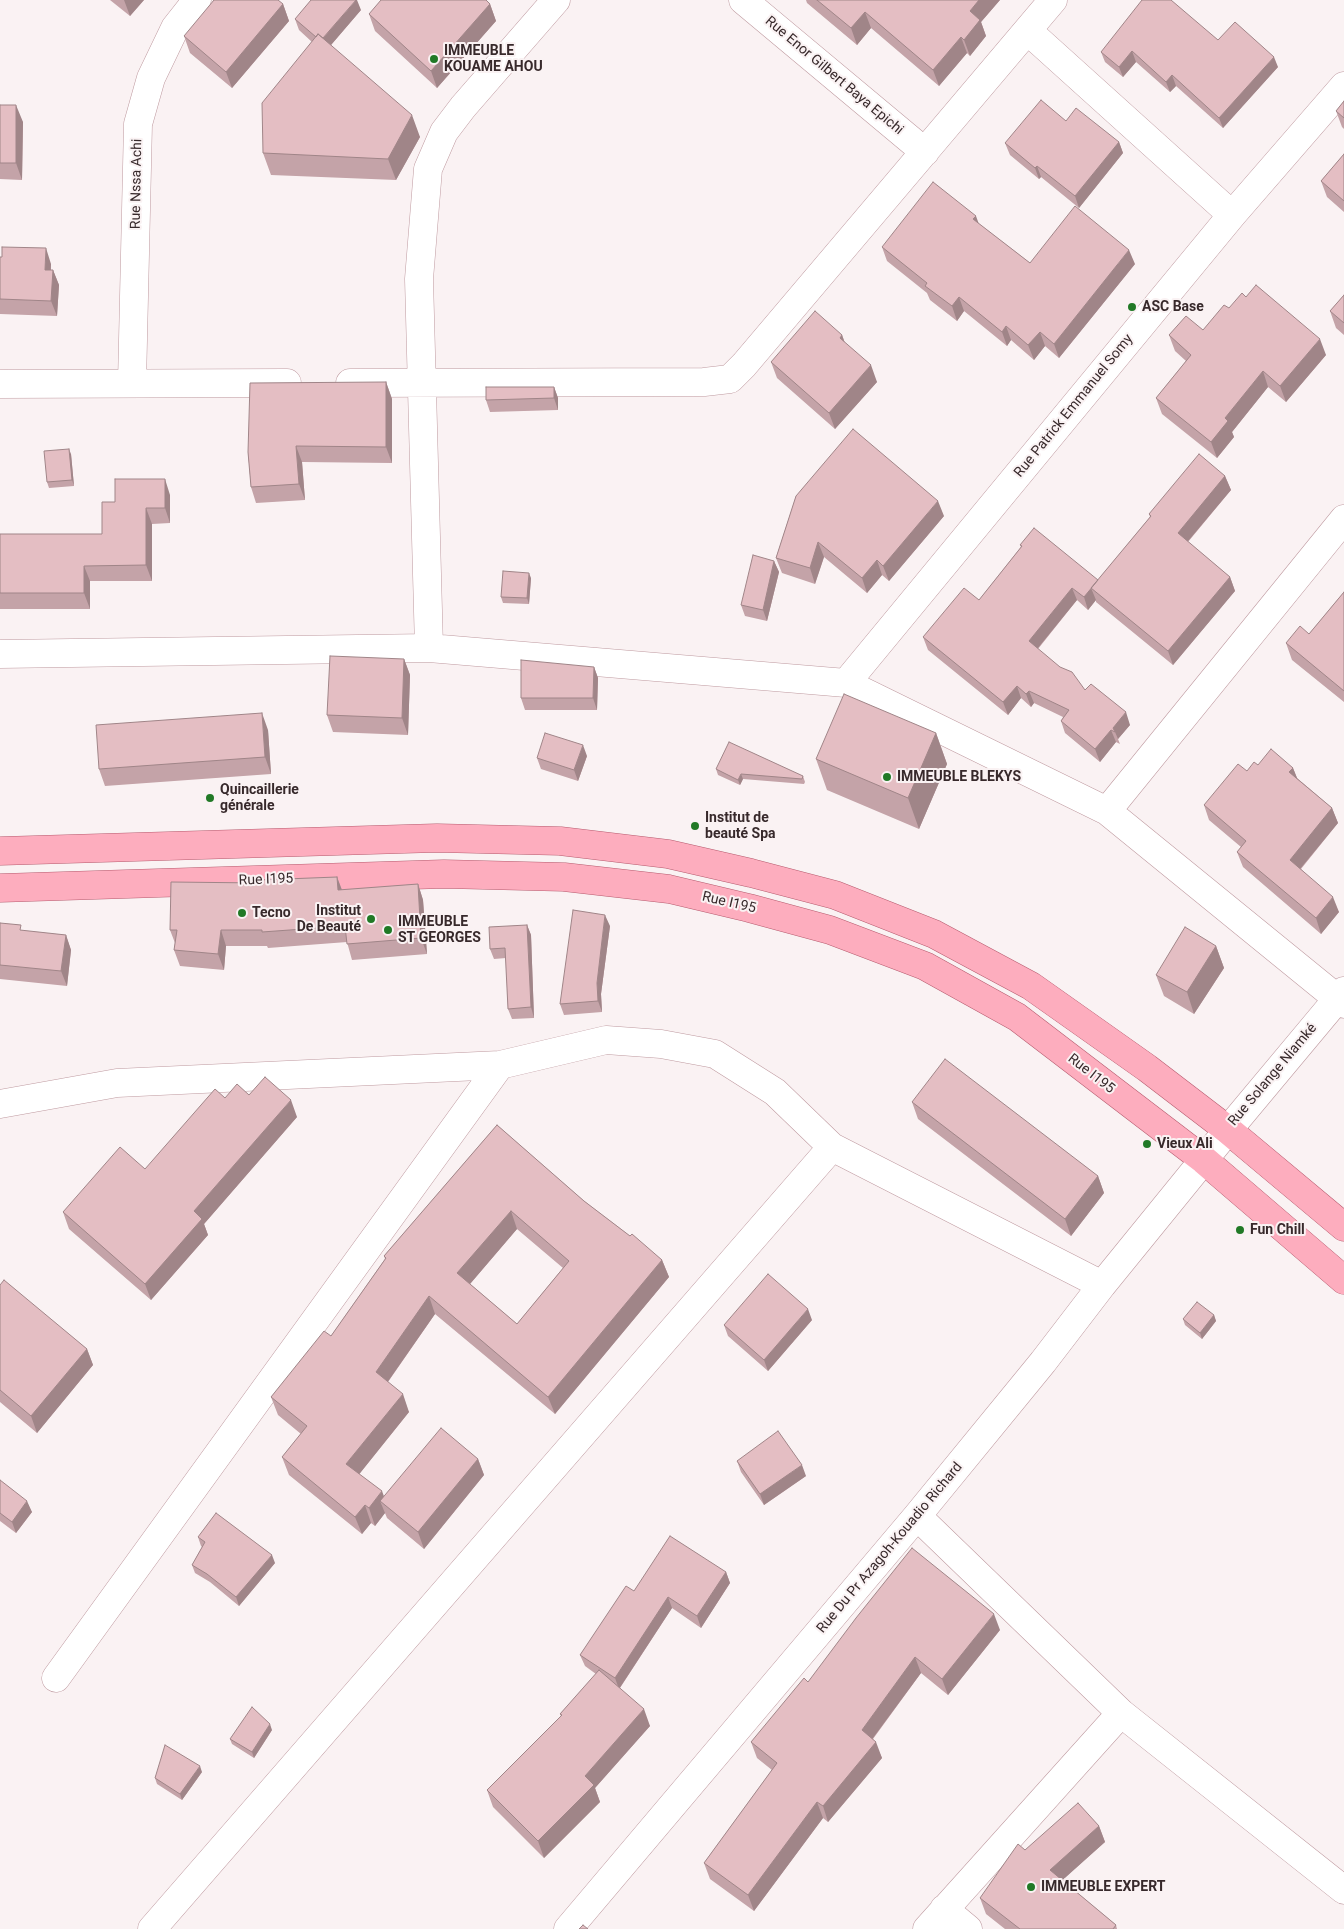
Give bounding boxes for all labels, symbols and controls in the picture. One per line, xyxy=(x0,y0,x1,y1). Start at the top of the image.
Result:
street label: Rue Enor Gilbert Baya Epichi xyxy=(761,13,907,139)
place label: IMMEUBLE KOUAME AHOU xyxy=(444,43,543,75)
marker: IMMEUBLE KOUAME AHOU xyxy=(428,53,440,65)
street label: Rue Nssa Achi xyxy=(128,139,146,229)
place label: ASC Base xyxy=(1142,299,1204,315)
marker: ASC Base xyxy=(1126,301,1138,313)
street label: Rue Patrick Emmanuel Somy xyxy=(1011,331,1137,481)
place label: IMMEUBLE BLEKYS xyxy=(897,769,1021,785)
marker: IMMEUBLE BLEKYS xyxy=(881,771,893,783)
place label: Quincaillerie générale xyxy=(220,782,299,814)
marker: Quincaillerie générale xyxy=(204,792,216,804)
place label: Institut de beauté Spa xyxy=(705,810,776,842)
marker: Institut de beauté Spa xyxy=(689,820,701,832)
street label: Rue I195 xyxy=(238,871,294,889)
street label: Rue I195 xyxy=(700,889,758,917)
place label: Institut De Beauté xyxy=(297,903,361,936)
place label: Tecno xyxy=(252,905,291,921)
marker: Tecno xyxy=(236,907,248,919)
marker: Institut De Beauté xyxy=(365,913,377,925)
place label: IMMEUBLE ST GEORGES xyxy=(398,914,481,946)
marker: IMMEUBLE ST GEORGES xyxy=(382,924,394,936)
street label: Rue Solange Niamké xyxy=(1225,1020,1321,1130)
street label: Rue I195 xyxy=(1064,1051,1118,1097)
place label: Vieux Ali xyxy=(1157,1136,1213,1152)
marker: Vieux Ali xyxy=(1141,1138,1153,1150)
place label: Fun Chill xyxy=(1250,1222,1305,1238)
marker: Fun Chill xyxy=(1234,1224,1246,1236)
street label: Rue Du Pr Azagoh-Kouadio Richard xyxy=(814,1459,966,1637)
place label: IMMEUBLE EXPERT xyxy=(1041,1879,1165,1895)
marker: IMMEUBLE EXPERT xyxy=(1025,1881,1037,1893)

